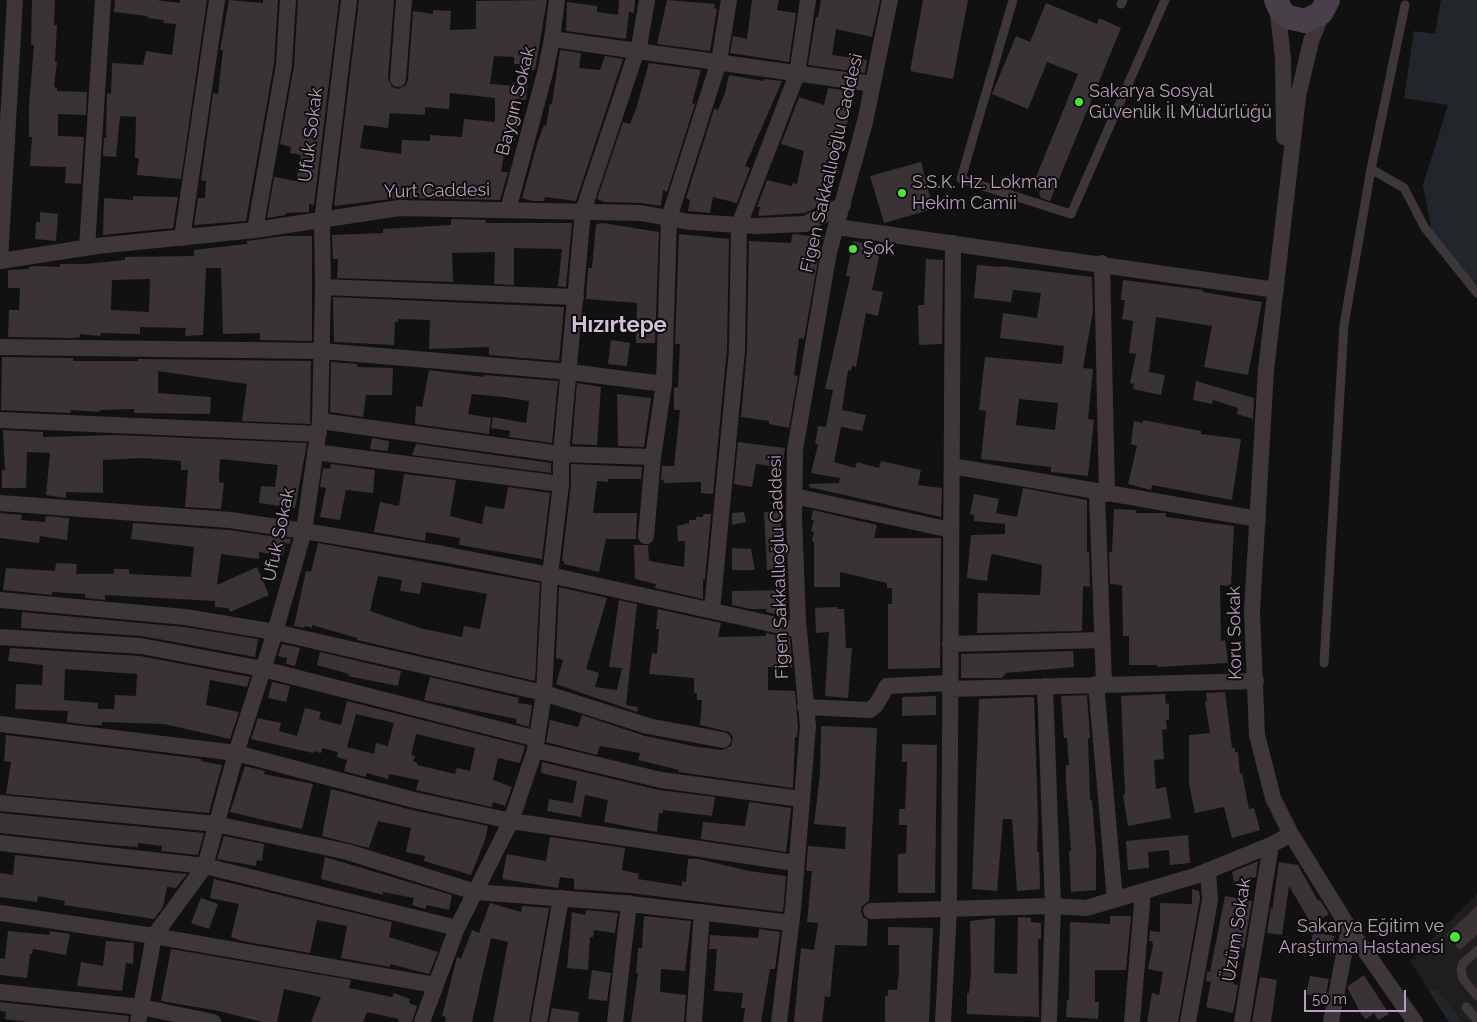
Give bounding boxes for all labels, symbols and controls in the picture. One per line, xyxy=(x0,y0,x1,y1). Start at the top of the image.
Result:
street label: Baygın Sokak xyxy=(492,44,540,158)
street label: Figen Sakkallıoğlu Caddesi xyxy=(796,51,868,275)
place label: Sakarya Sosyal Güvenlik İl Müdürlüğü xyxy=(1089,81,1272,124)
street label: Ufuk Sokak xyxy=(295,87,327,183)
marker: Sakarya Sosyal Güvenlik İl Müdürlüğü xyxy=(1073,96,1085,108)
place label: S.S.K. Hz. Lokman Hekim Camii xyxy=(912,172,1058,214)
street label: Yurt Caddesi xyxy=(384,179,490,203)
marker: S.S.K. Hz. Lokman Hekim Camii xyxy=(896,187,908,199)
place label: Şok xyxy=(863,238,894,260)
marker: Şok xyxy=(847,243,859,255)
district label: Hızırtepe xyxy=(571,312,667,338)
street label: Figen Sakkallıoğlu Caddesi xyxy=(764,455,794,679)
street label: Ufuk Sokak xyxy=(259,486,299,584)
street label: Koru Sokak xyxy=(1223,586,1247,680)
street label: Üzüm Sokak xyxy=(1218,877,1256,983)
place label: Sakarya Eğitim ve Araştırma Hastanesi xyxy=(1279,916,1444,959)
marker: Sakarya Eğitim ve Araştırma Hastanesi xyxy=(1448,930,1462,944)
scale bar xyxy=(1307,980,1410,1012)
text: 50 m xyxy=(1312,990,1347,1008)

